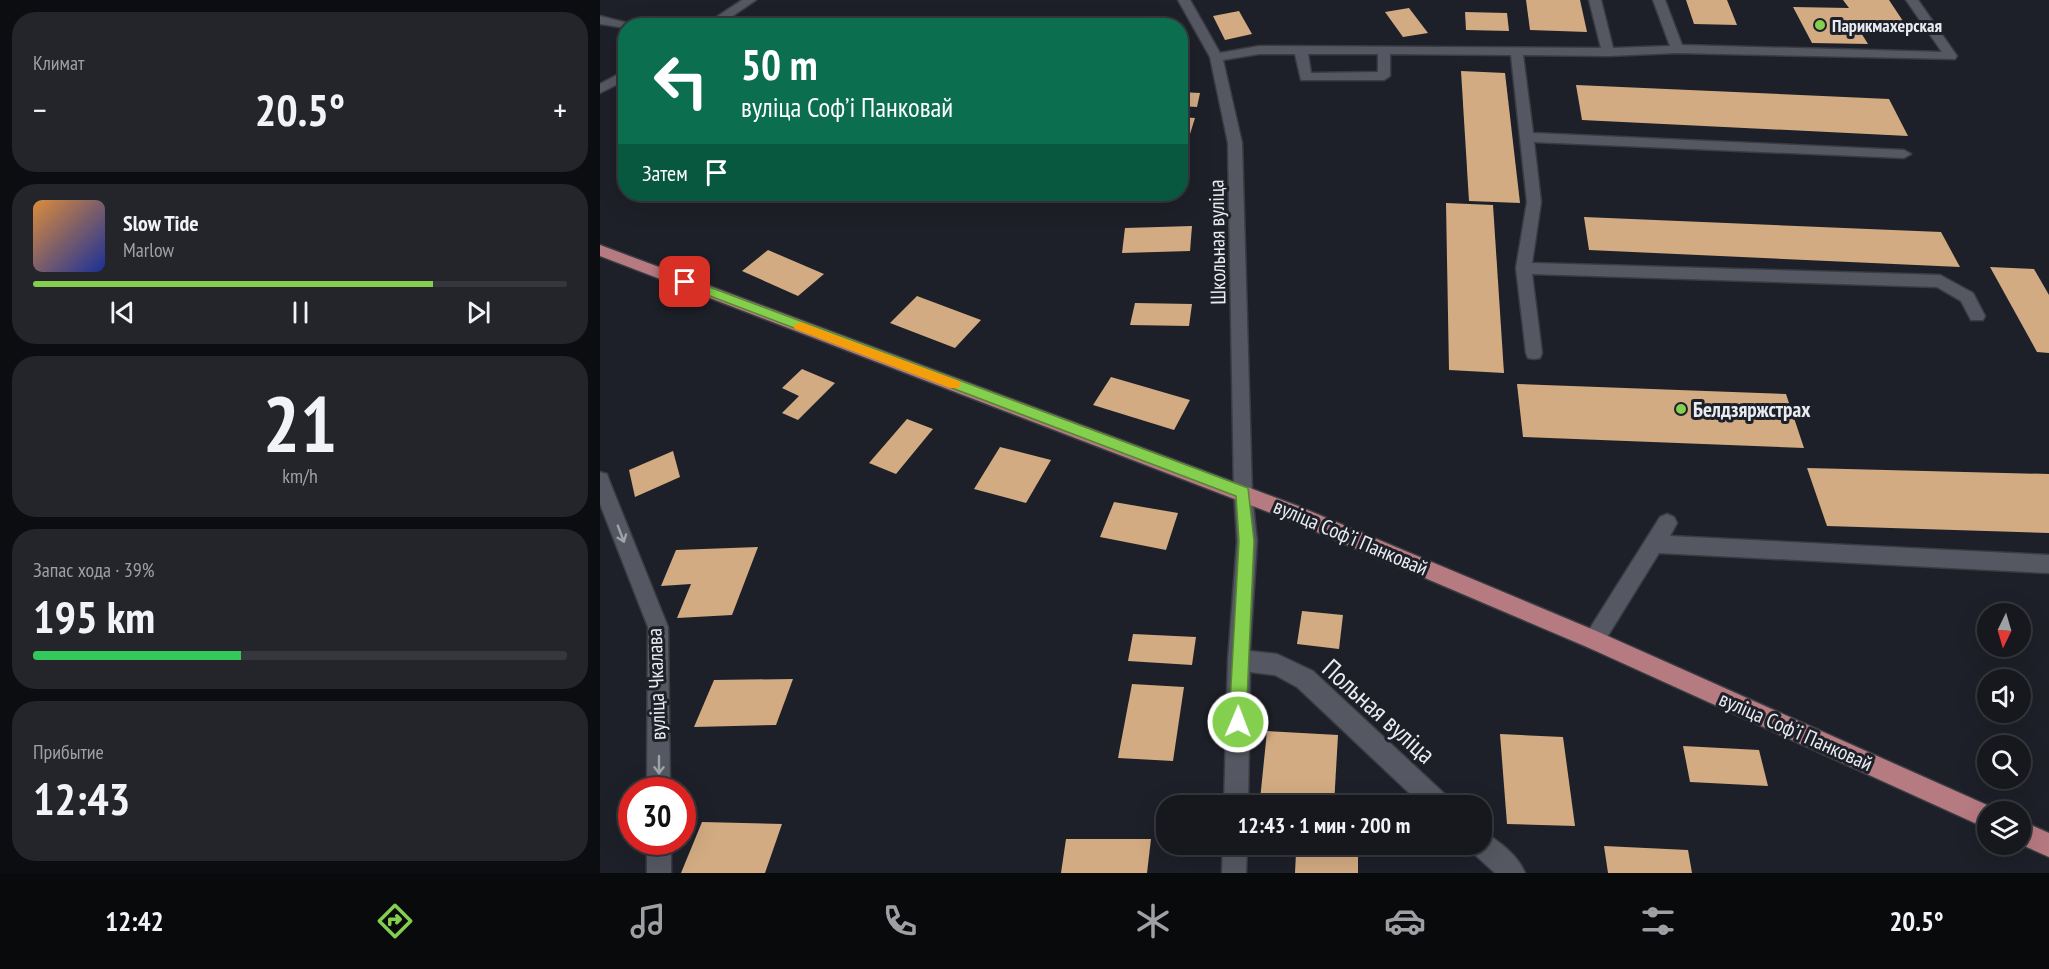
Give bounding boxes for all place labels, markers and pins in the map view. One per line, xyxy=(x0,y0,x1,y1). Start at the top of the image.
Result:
place label: Парикмахерская xyxy=(1832,14,1942,37)
marker: Парикмахерская xyxy=(1813,18,1827,32)
pin xyxy=(659,256,710,307)
place label: Белдзяржстрах xyxy=(1693,396,1811,423)
marker: Белдзяржстрах xyxy=(1674,402,1688,416)

